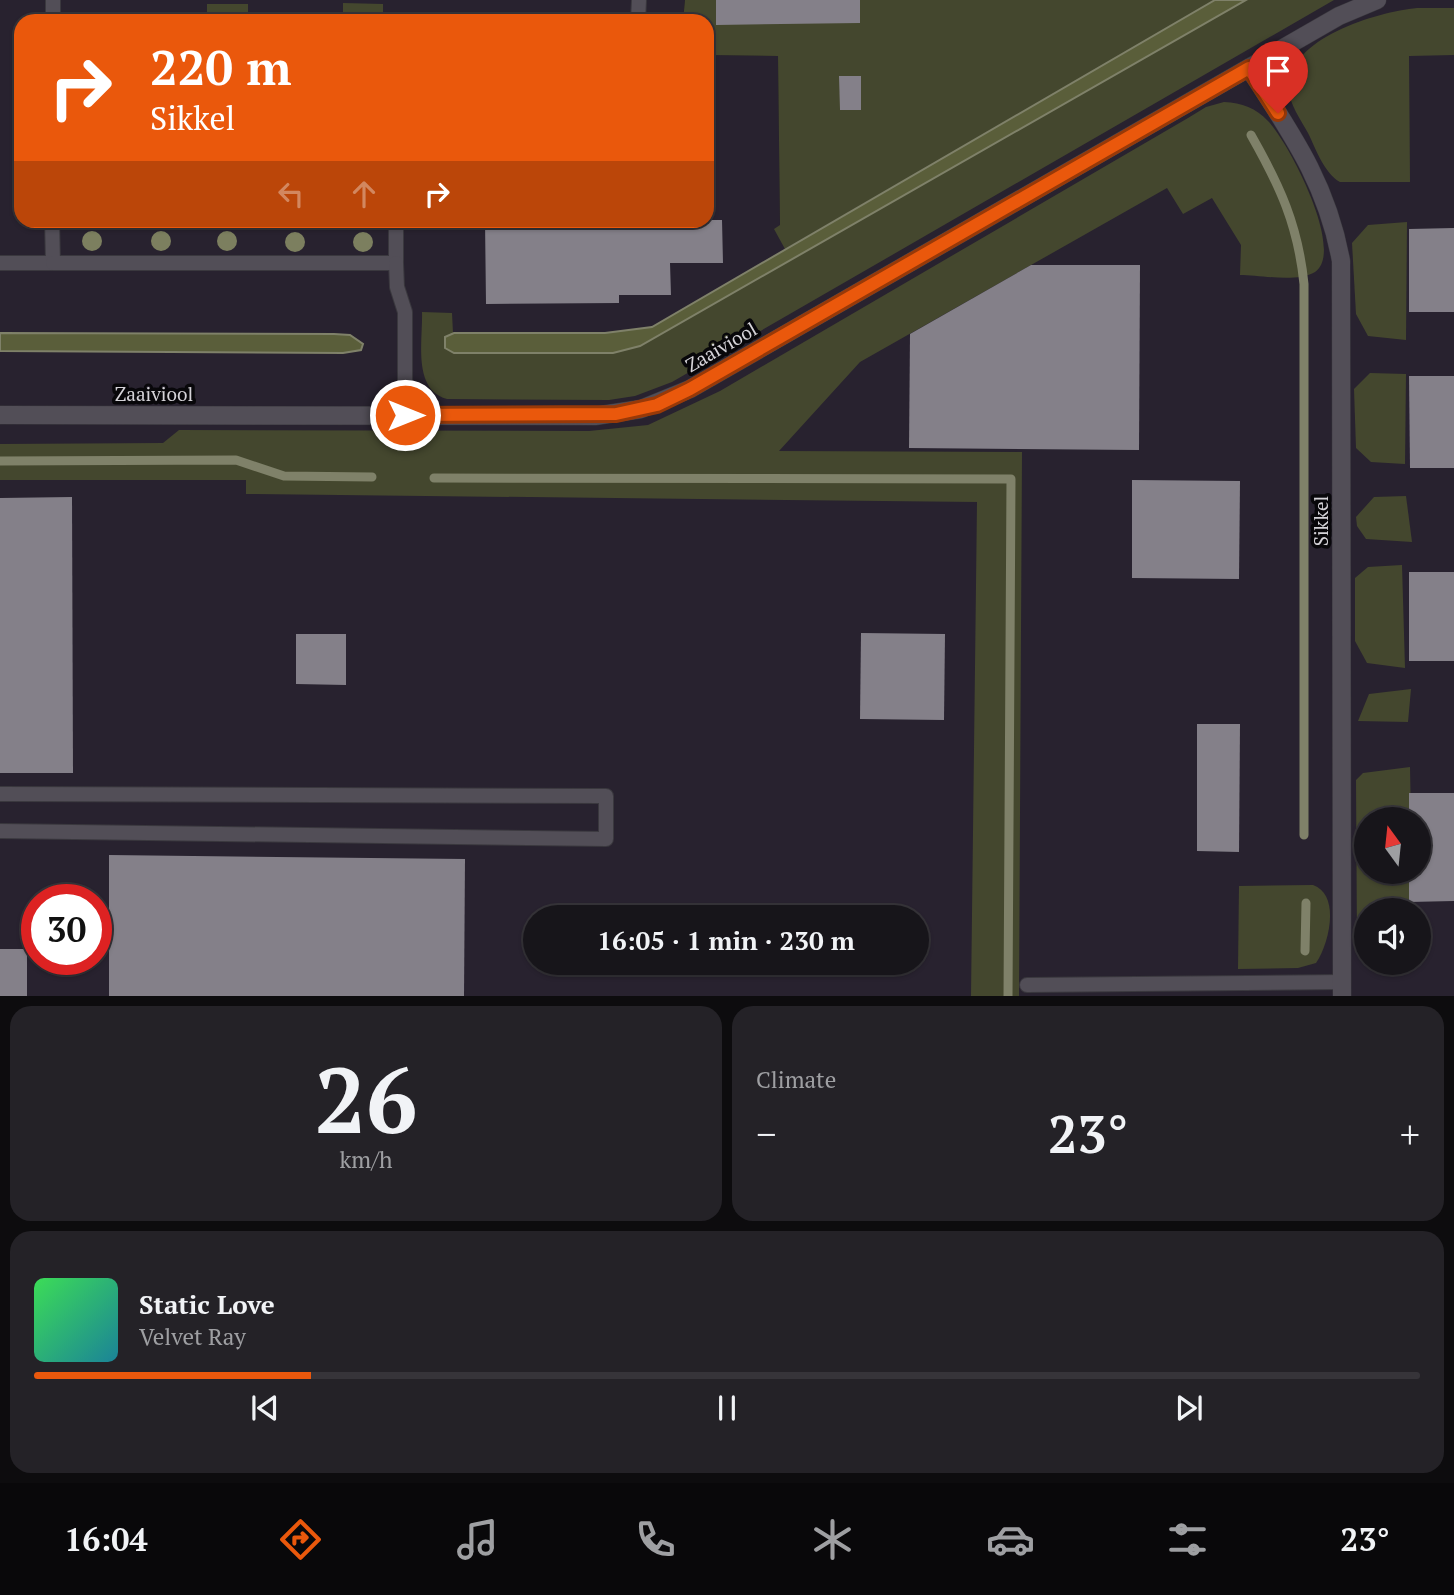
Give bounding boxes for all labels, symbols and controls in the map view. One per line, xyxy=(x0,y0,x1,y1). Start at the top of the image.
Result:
text: 220 m xyxy=(150,34,292,99)
pin xyxy=(1248,41,1308,113)
icon: right xyxy=(35,42,126,133)
icon: arrive xyxy=(1259,52,1297,90)
text: Sikkel xyxy=(150,97,235,139)
icon: left xyxy=(272,175,310,213)
icon: ahead xyxy=(345,175,383,213)
icon: right xyxy=(418,175,456,213)
street label: Zaaiviool xyxy=(680,316,761,377)
position arrow xyxy=(368,378,442,452)
street label: Zaaiviool xyxy=(115,381,193,406)
street label: Sikkel xyxy=(1308,496,1333,546)
north arrow xyxy=(1354,807,1432,884)
map controls xyxy=(1354,807,1431,975)
speed limit sign: 30 xyxy=(21,884,112,975)
button: sound xyxy=(1354,898,1431,975)
text: 16:05 · 1 min · 230 m xyxy=(597,923,855,957)
text: 26 xyxy=(315,1038,417,1159)
text: Climate xyxy=(756,1064,836,1095)
text: 23° xyxy=(1048,1099,1128,1168)
text: − xyxy=(756,1109,776,1159)
text: + xyxy=(1400,1109,1420,1159)
text: km/h xyxy=(339,1144,393,1175)
text: Static Love xyxy=(139,1287,275,1321)
text: Velvet Ray xyxy=(139,1321,246,1352)
icon: previous xyxy=(246,1389,284,1427)
icon: pause xyxy=(708,1389,746,1427)
icon: next xyxy=(1170,1389,1208,1427)
icon: directions xyxy=(276,1515,325,1564)
icon: music xyxy=(453,1515,502,1564)
icon: phone xyxy=(631,1515,680,1564)
icon: climate xyxy=(808,1515,857,1564)
icon: car xyxy=(986,1515,1035,1564)
icon: filters xyxy=(1163,1515,1212,1564)
text: 16:04 xyxy=(64,1518,148,1560)
text: 23° xyxy=(1340,1518,1390,1560)

